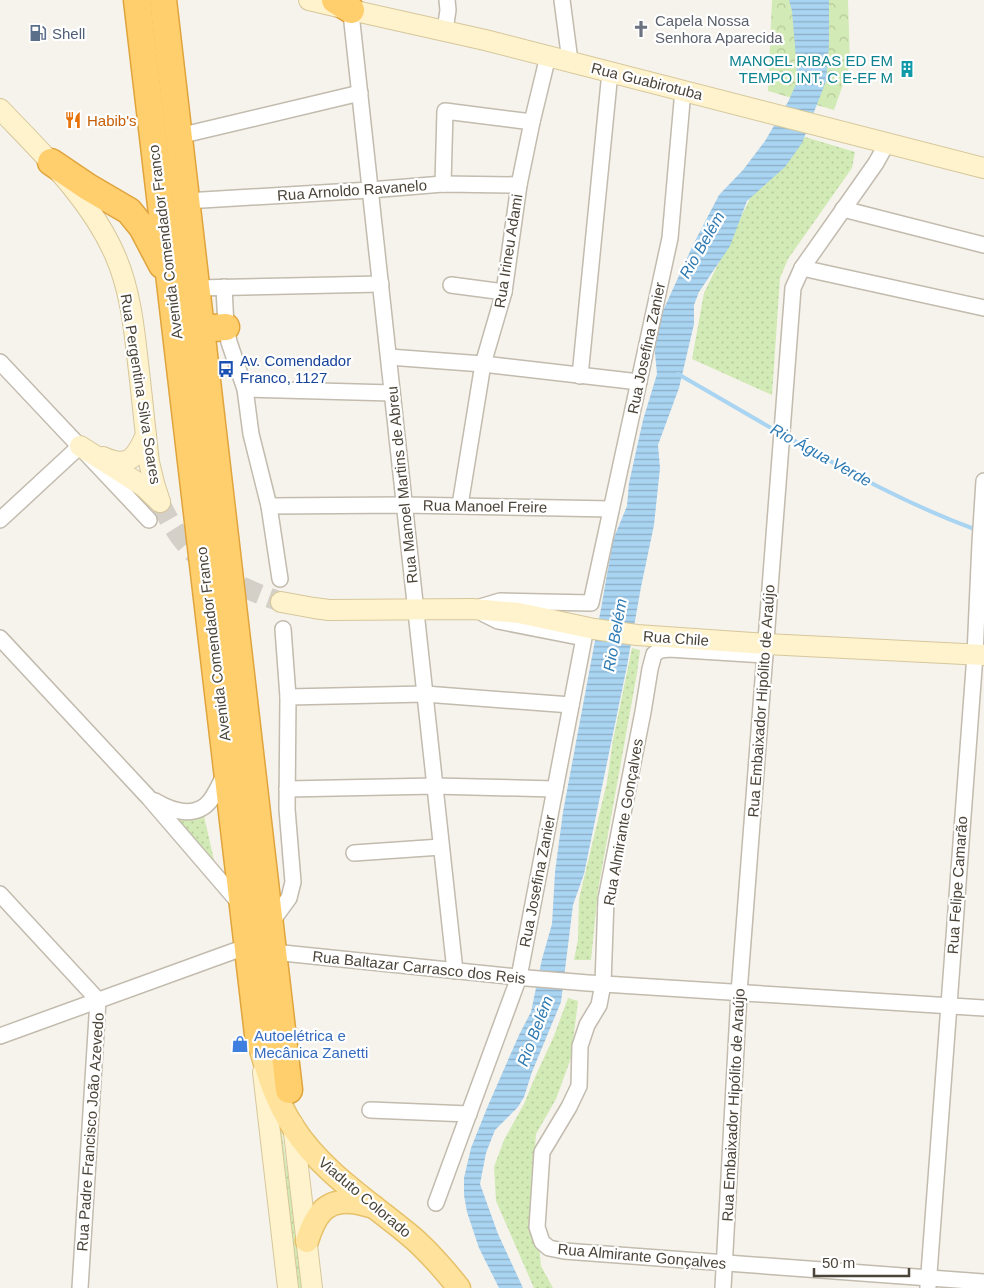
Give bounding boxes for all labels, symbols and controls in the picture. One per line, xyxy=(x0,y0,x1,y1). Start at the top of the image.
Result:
place label: Capela Nossa Senhora Aparecida xyxy=(655,12,783,46)
church icon: Capela Nossa Senhora Aparecida xyxy=(631,19,651,39)
fuel station icon: Shell xyxy=(28,23,48,43)
place label: Shell xyxy=(52,25,85,42)
place label: MANOEL RIBAS ED EM TEMPO INT, C E-EF M xyxy=(729,52,893,86)
street label: Rua Guabirotuba xyxy=(590,59,705,103)
building icon: MANOEL RIBAS ED EM TEMPO INT, C E-EF M xyxy=(897,59,917,79)
restaurant icon: Habib's xyxy=(63,110,83,130)
place label: Habib's xyxy=(87,112,137,129)
street label: Avenida Comendador Franco xyxy=(145,144,185,340)
street label: Rua Arnoldo Ravanelo xyxy=(277,176,427,204)
street label: Rua Irineu Adami xyxy=(491,193,525,309)
water label: Rio Belém xyxy=(676,209,728,281)
street label: Rua Josefina Zanier xyxy=(624,281,668,415)
street label: Rua Pergentina Silva Soares xyxy=(118,293,164,485)
place label: Av. Comendador Franco, 1127 xyxy=(240,352,351,386)
bus stop icon: Av. Comendador Franco, 1127 xyxy=(216,359,236,379)
street label: Rua Manoel Martins de Abreu xyxy=(383,385,421,585)
water label: Rio Água Verde xyxy=(768,419,875,490)
street label: Rua Manoel Freire xyxy=(423,496,547,516)
street label: Avenida Comendador Franco xyxy=(193,546,233,742)
street label: Rua Embaixador Hipólito de Araújo xyxy=(744,584,778,818)
water label: Rio Belém xyxy=(600,597,630,673)
street label: Rua Chile xyxy=(643,627,709,649)
street label: Rua Almirante Gonçalves xyxy=(600,737,646,907)
street label: Rua Josefina Zanier xyxy=(516,813,558,949)
street label: Rua Felipe Camarão xyxy=(944,815,970,955)
street label: Rua Baltazar Carrasco dos Reis xyxy=(312,947,526,987)
street label: Rua Embaixador Hipólito de Araújo xyxy=(718,988,748,1222)
water label: Rio Belém xyxy=(514,993,556,1069)
street label: Rua Padre Francisco João Azevedo xyxy=(73,1012,107,1252)
place label: Autoelétrica e Mecânica Zanetti xyxy=(254,1027,368,1061)
shop icon: Autoelétrica e Mecânica Zanetti xyxy=(230,1034,250,1054)
street label: Viaduto Colorado xyxy=(315,1153,415,1241)
street label: Rua Almirante Gonçalves xyxy=(557,1240,727,1272)
scale bar xyxy=(814,1246,909,1278)
text: 50 m xyxy=(822,1254,855,1271)

